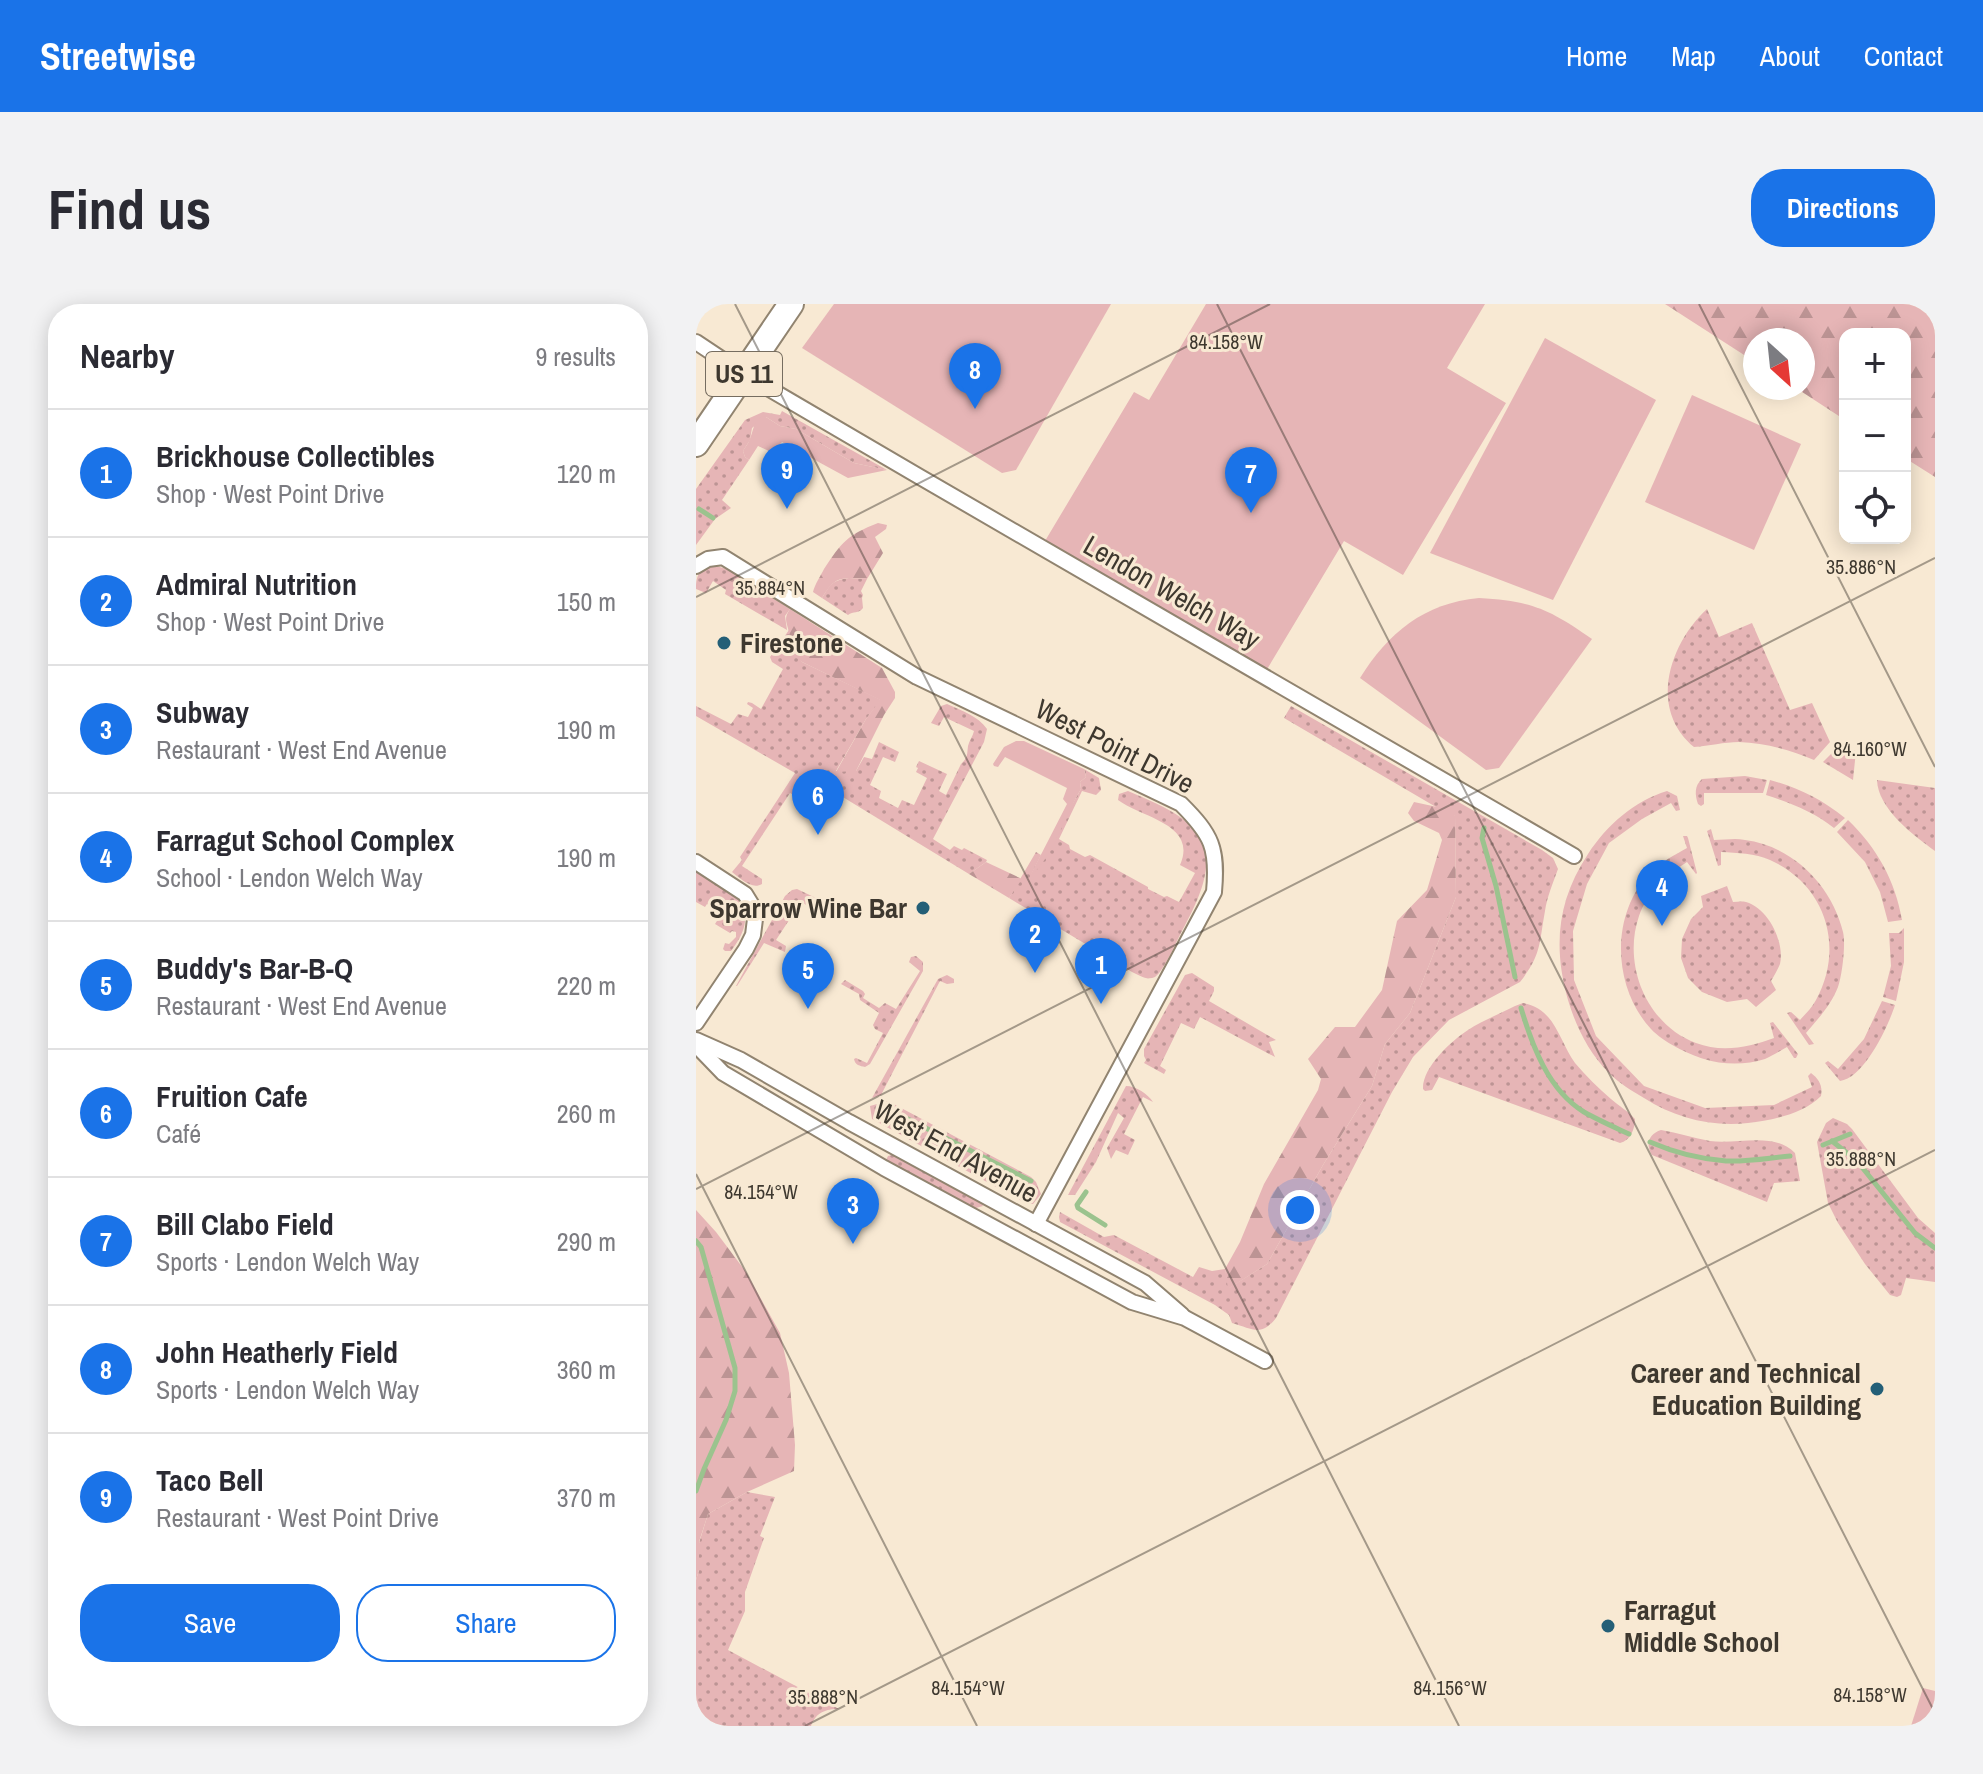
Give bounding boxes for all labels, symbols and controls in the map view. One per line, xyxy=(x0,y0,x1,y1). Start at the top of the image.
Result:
text: Streetwise xyxy=(40,31,196,82)
text: Home xyxy=(1566,37,1627,75)
text: Map xyxy=(1671,37,1716,75)
text: About xyxy=(1760,37,1820,75)
text: Contact xyxy=(1864,37,1943,75)
button: Directions xyxy=(1751,169,1935,247)
text: Find us xyxy=(48,171,211,246)
text: 84.158°W xyxy=(1189,328,1263,355)
north arrow xyxy=(1743,328,1815,400)
map controls xyxy=(1839,328,1911,544)
button: + xyxy=(1839,328,1911,400)
text: Nearby xyxy=(80,333,175,379)
text: 9 results xyxy=(535,339,616,374)
pin: 8 xyxy=(949,343,1001,409)
road number: US 11 xyxy=(706,352,782,396)
button: − xyxy=(1839,400,1911,472)
text: Brickhouse Collectibles xyxy=(156,436,435,476)
pin: 9 xyxy=(761,443,813,509)
pin: 7 xyxy=(1225,447,1277,513)
text: 1 xyxy=(100,456,112,491)
text: 120 m xyxy=(557,456,616,491)
button: locate xyxy=(1839,472,1911,544)
text: Shop · West Point Drive xyxy=(156,476,384,511)
street label: Lendon Welch Way xyxy=(1077,526,1268,658)
text: 35.886°N xyxy=(1826,553,1896,580)
text: Admiral Nutrition xyxy=(156,564,357,604)
text: 35.884°N xyxy=(735,574,805,601)
text: 2 xyxy=(100,584,112,619)
text: 150 m xyxy=(557,584,616,619)
text: Shop · West Point Drive xyxy=(156,604,384,639)
place label: Firestone xyxy=(740,624,843,662)
marker: Firestone xyxy=(715,634,733,652)
street label: West Point Drive xyxy=(1029,690,1201,802)
text: Subway xyxy=(156,692,249,732)
text: 3 xyxy=(100,712,112,747)
text: 190 m xyxy=(557,712,616,747)
text: Restaurant · West End Avenue xyxy=(156,732,447,767)
text: 84.160°W xyxy=(1833,735,1907,762)
pin: 6 xyxy=(792,769,844,835)
text: Farragut School Complex xyxy=(156,820,454,860)
text: 4 xyxy=(100,840,112,875)
text: 190 m xyxy=(557,840,616,875)
text: School · Lendon Welch Way xyxy=(156,860,423,895)
pin: 4 xyxy=(1636,860,1688,926)
place label: Sparrow Wine Bar xyxy=(709,889,907,927)
marker: Sparrow Wine Bar xyxy=(914,899,932,917)
pin: 2 xyxy=(1009,907,1061,973)
pin: 1 xyxy=(1075,938,1127,1004)
pin: 5 xyxy=(782,943,834,1009)
text: Buddy's Bar-B-Q xyxy=(156,948,353,988)
text: 5 xyxy=(100,968,112,1003)
text: 220 m xyxy=(557,968,616,1003)
text: Restaurant · West End Avenue xyxy=(156,988,447,1023)
text: Fruition Cafe xyxy=(156,1076,308,1116)
street label: West End Avenue xyxy=(867,1090,1045,1212)
text: 6 xyxy=(100,1096,112,1131)
text: 260 m xyxy=(557,1096,616,1131)
text: Café xyxy=(156,1116,201,1151)
text: 35.888°N xyxy=(1826,1145,1896,1172)
text: 84.154°W xyxy=(724,1178,798,1205)
pin: 3 xyxy=(827,1178,879,1244)
your location xyxy=(1280,1190,1320,1230)
text: Bill Clabo Field xyxy=(156,1204,334,1244)
text: 7 xyxy=(100,1224,112,1259)
text: 290 m xyxy=(557,1224,616,1259)
text: Sports · Lendon Welch Way xyxy=(156,1244,419,1279)
text: John Heatherly Field xyxy=(156,1332,398,1372)
text: 8 xyxy=(100,1352,112,1387)
text: 360 m xyxy=(557,1352,616,1387)
place label: Career and Technical Education Building xyxy=(1630,1354,1861,1424)
text: Sports · Lendon Welch Way xyxy=(156,1372,419,1407)
marker: Career and Technical Education Building xyxy=(1868,1380,1886,1398)
text: Taco Bell xyxy=(156,1460,264,1500)
text: 9 xyxy=(100,1480,112,1515)
text: 370 m xyxy=(557,1480,616,1515)
text: Restaurant · West Point Drive xyxy=(156,1500,439,1535)
button: Save xyxy=(80,1584,340,1662)
button: Share xyxy=(356,1584,616,1662)
place label: Farragut Middle School xyxy=(1624,1591,1780,1661)
marker: Farragut Middle School xyxy=(1599,1617,1617,1635)
text: 84.154°W xyxy=(931,1674,1005,1701)
text: 84.156°W xyxy=(1413,1674,1487,1701)
text: 84.158°W xyxy=(1833,1681,1907,1708)
text: 35.888°N xyxy=(788,1683,858,1710)

